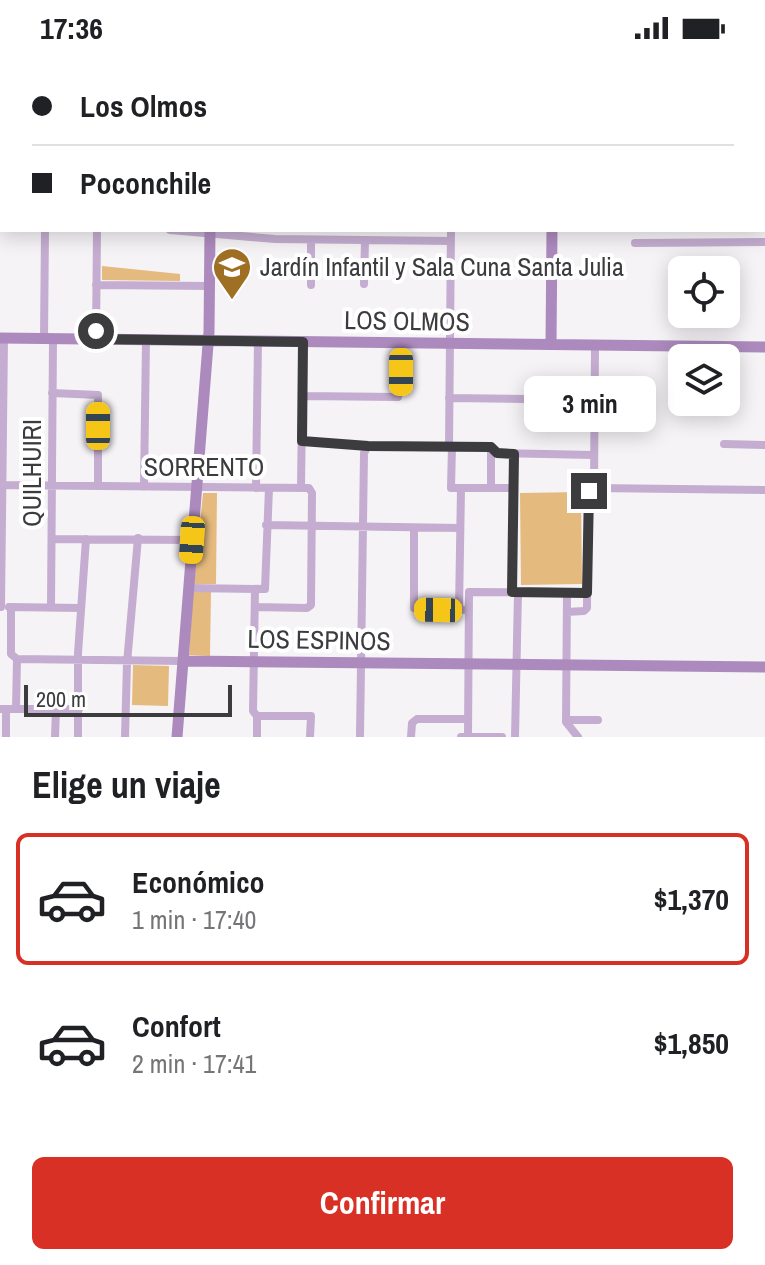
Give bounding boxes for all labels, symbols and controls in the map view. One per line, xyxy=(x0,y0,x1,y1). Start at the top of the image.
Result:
text: 17:36 xyxy=(40,8,103,48)
text: Los Olmos xyxy=(80,86,207,126)
text: Poconchile xyxy=(80,163,211,203)
school or university icon: Jardín Infantil y Sala Cuna Santa Julia xyxy=(211,246,253,301)
place label: Jardín Infantil y Sala Cuna Santa Julia xyxy=(260,249,624,284)
map controls xyxy=(668,256,740,416)
button: locate xyxy=(668,256,740,328)
street label: LOS OLMOS xyxy=(344,302,470,339)
route start xyxy=(78,313,114,349)
button: layers xyxy=(668,344,740,416)
car xyxy=(389,348,413,396)
callout: 3 min xyxy=(523,375,655,431)
text: 3 min xyxy=(562,386,618,421)
car xyxy=(86,402,110,450)
street label: QUILHUIRI xyxy=(14,419,49,527)
street label: SORRENTO xyxy=(144,449,264,484)
route end xyxy=(571,473,607,509)
car xyxy=(178,515,206,565)
car xyxy=(414,598,462,622)
street label: LOS ESPINOS xyxy=(247,621,391,658)
scale bar xyxy=(24,681,232,717)
text: 200 m xyxy=(36,684,86,714)
text: Elige un viaje xyxy=(32,761,221,809)
text: Económico xyxy=(132,862,265,902)
icon: car xyxy=(36,863,108,935)
text: $1,370 xyxy=(654,879,729,919)
text: 1 min · 17:40 xyxy=(132,902,256,937)
text: Confort xyxy=(132,1006,221,1046)
icon: car xyxy=(36,1007,108,1079)
text: $1,850 xyxy=(654,1023,729,1063)
text: 2 min · 17:41 xyxy=(132,1046,256,1081)
button: Confirmar xyxy=(32,1157,733,1249)

